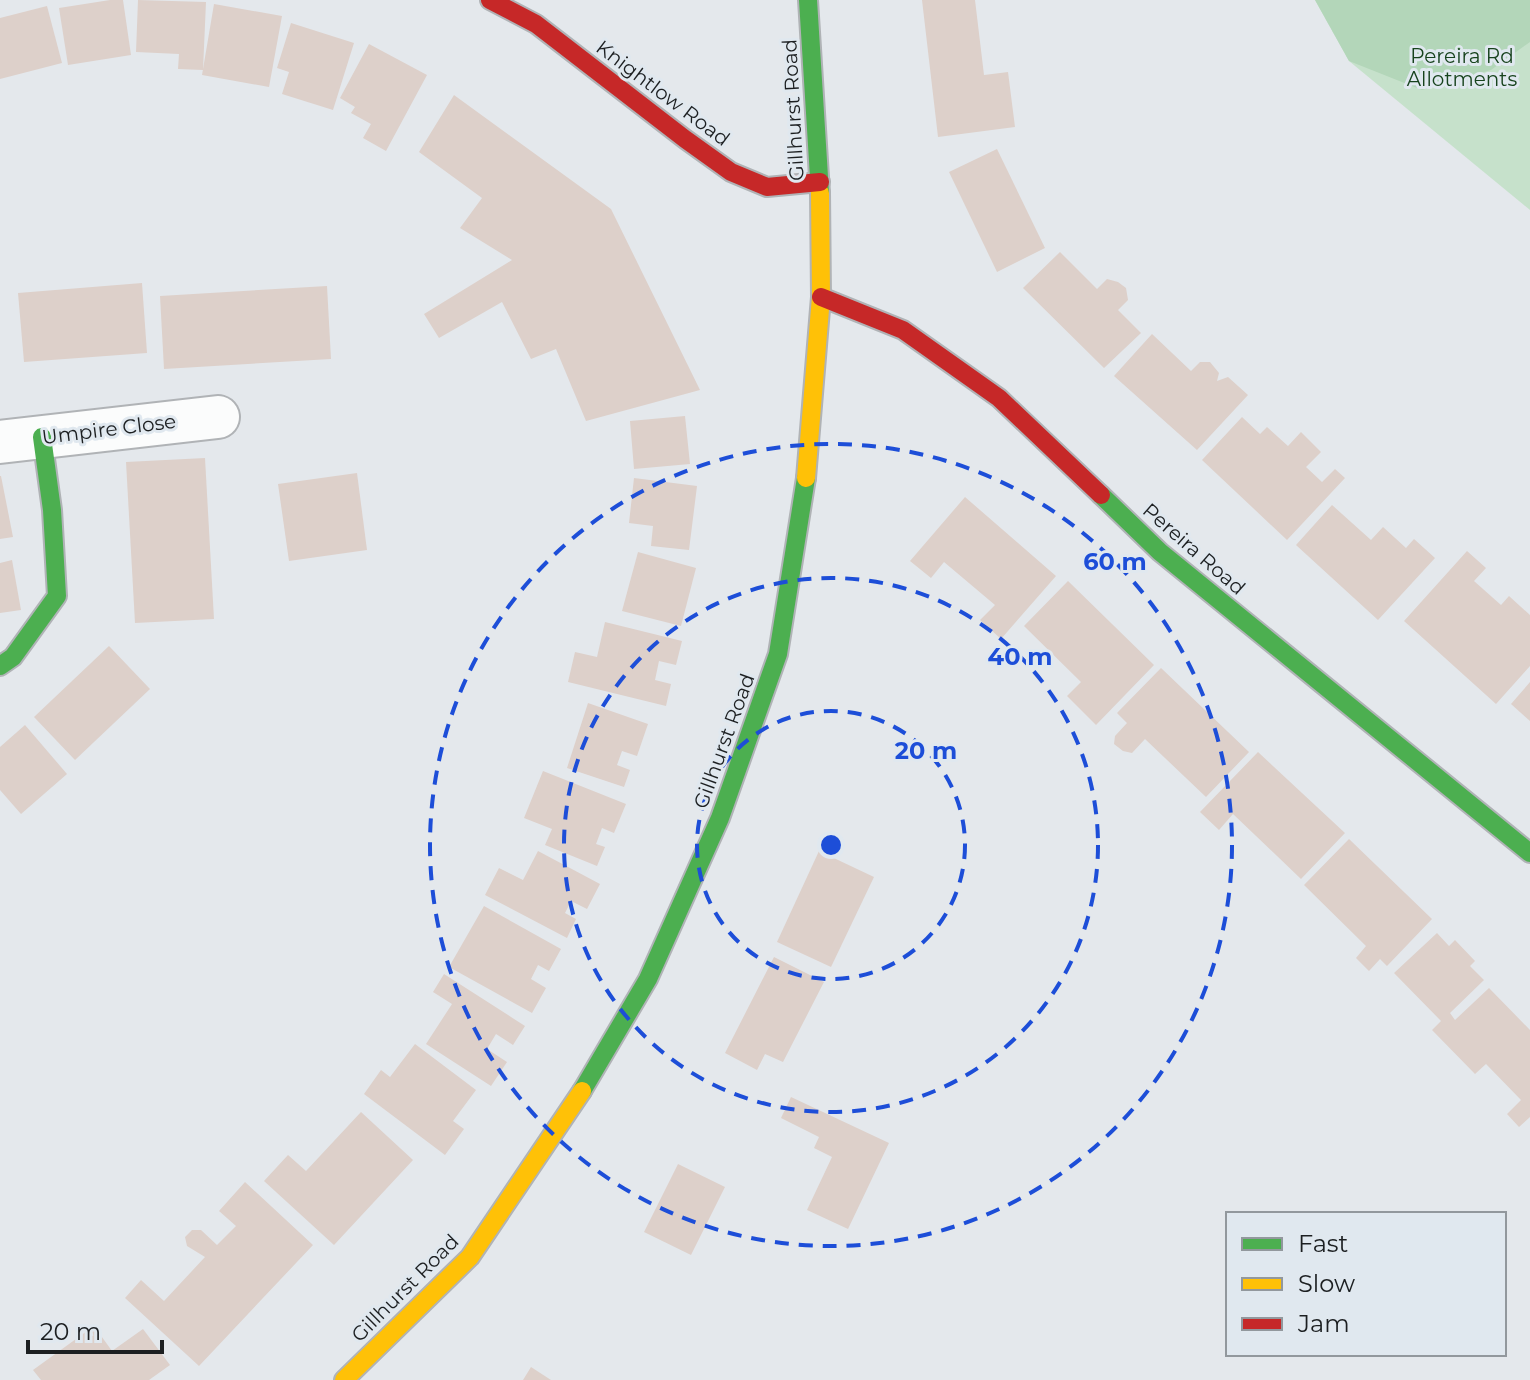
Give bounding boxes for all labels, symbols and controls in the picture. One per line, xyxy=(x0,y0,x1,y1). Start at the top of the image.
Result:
street label: Knightlow Road xyxy=(591,35,735,151)
street label: Gillhurst Road xyxy=(777,38,809,182)
park label: Pereira Rd Allotments xyxy=(1407,44,1517,91)
street label: Umpire Close xyxy=(41,409,177,449)
street label: Pereira Road xyxy=(1138,498,1250,600)
text: 60 m xyxy=(1083,547,1147,576)
text: 40 m xyxy=(988,642,1052,671)
street label: Gillhurst Road xyxy=(688,670,760,812)
text: 20 m xyxy=(895,736,957,765)
centre of rings xyxy=(817,831,845,859)
legend xyxy=(1226,1212,1506,1356)
street label: Gillhurst Road xyxy=(346,1229,464,1347)
text: Fast xyxy=(1298,1229,1349,1258)
text: Slow xyxy=(1298,1269,1355,1298)
scale bar xyxy=(28,1304,162,1354)
text: Jam xyxy=(1297,1309,1350,1338)
text: 20 m xyxy=(40,1317,101,1346)

